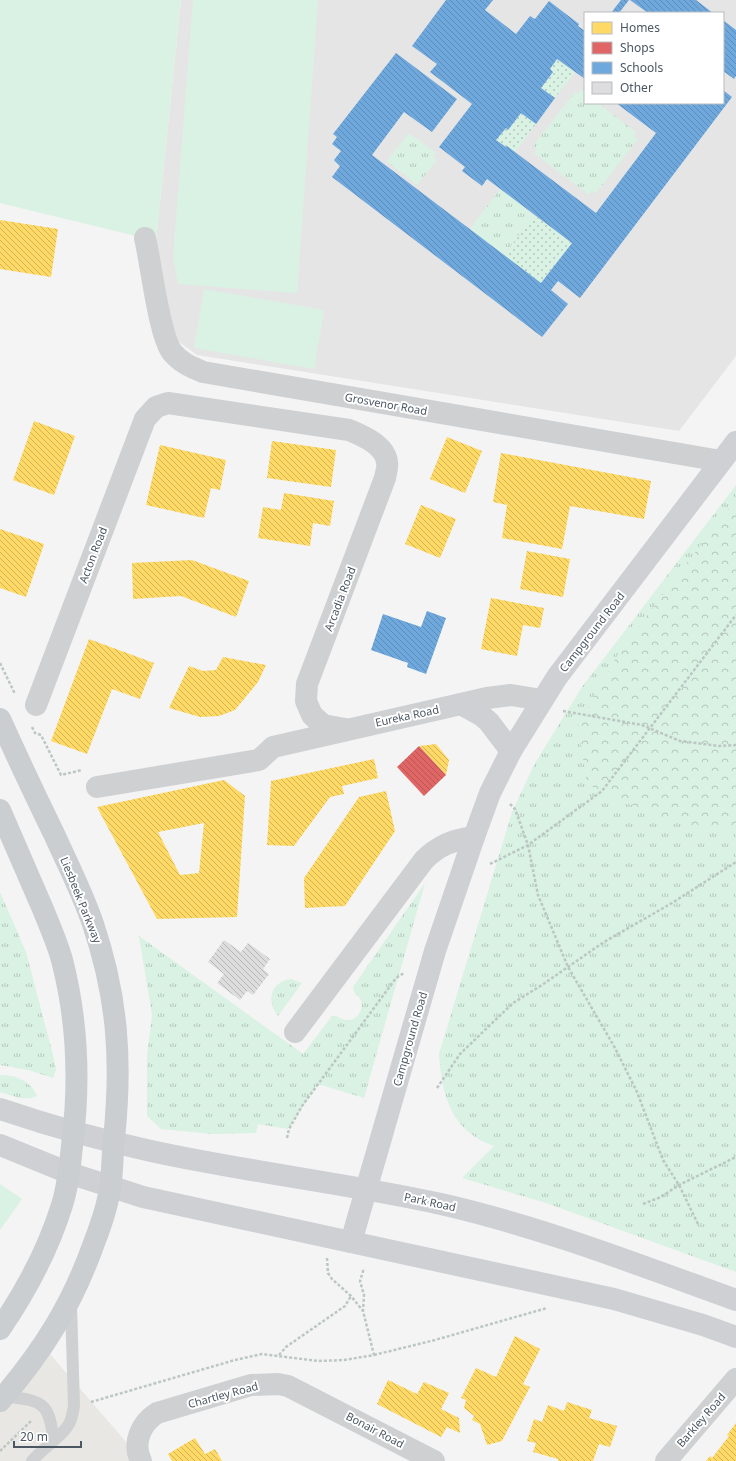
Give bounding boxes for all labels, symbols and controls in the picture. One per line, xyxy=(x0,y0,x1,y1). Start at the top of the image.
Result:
legend xyxy=(584,12,724,104)
text: Homes xyxy=(620,19,660,36)
text: Shops xyxy=(620,39,655,56)
text: Schools xyxy=(620,59,663,76)
text: Other xyxy=(620,79,653,96)
street label: Grosvenor Road xyxy=(344,389,428,418)
street label: Acton Road xyxy=(75,525,110,585)
street label: Arcadia Road xyxy=(320,564,359,633)
street label: Campground Road xyxy=(556,589,628,675)
street label: Eureka Road xyxy=(374,701,440,730)
street label: Liesbeek Parkway xyxy=(57,855,106,945)
street label: Campground Road xyxy=(389,990,430,1088)
street label: Park Road xyxy=(403,1189,457,1214)
street label: Chartley Road xyxy=(186,1378,260,1411)
street label: Barkley Road xyxy=(673,1389,728,1450)
street label: Bonair Road xyxy=(344,1408,407,1451)
scale bar xyxy=(14,1423,81,1449)
text: 20 m xyxy=(20,1428,48,1445)

